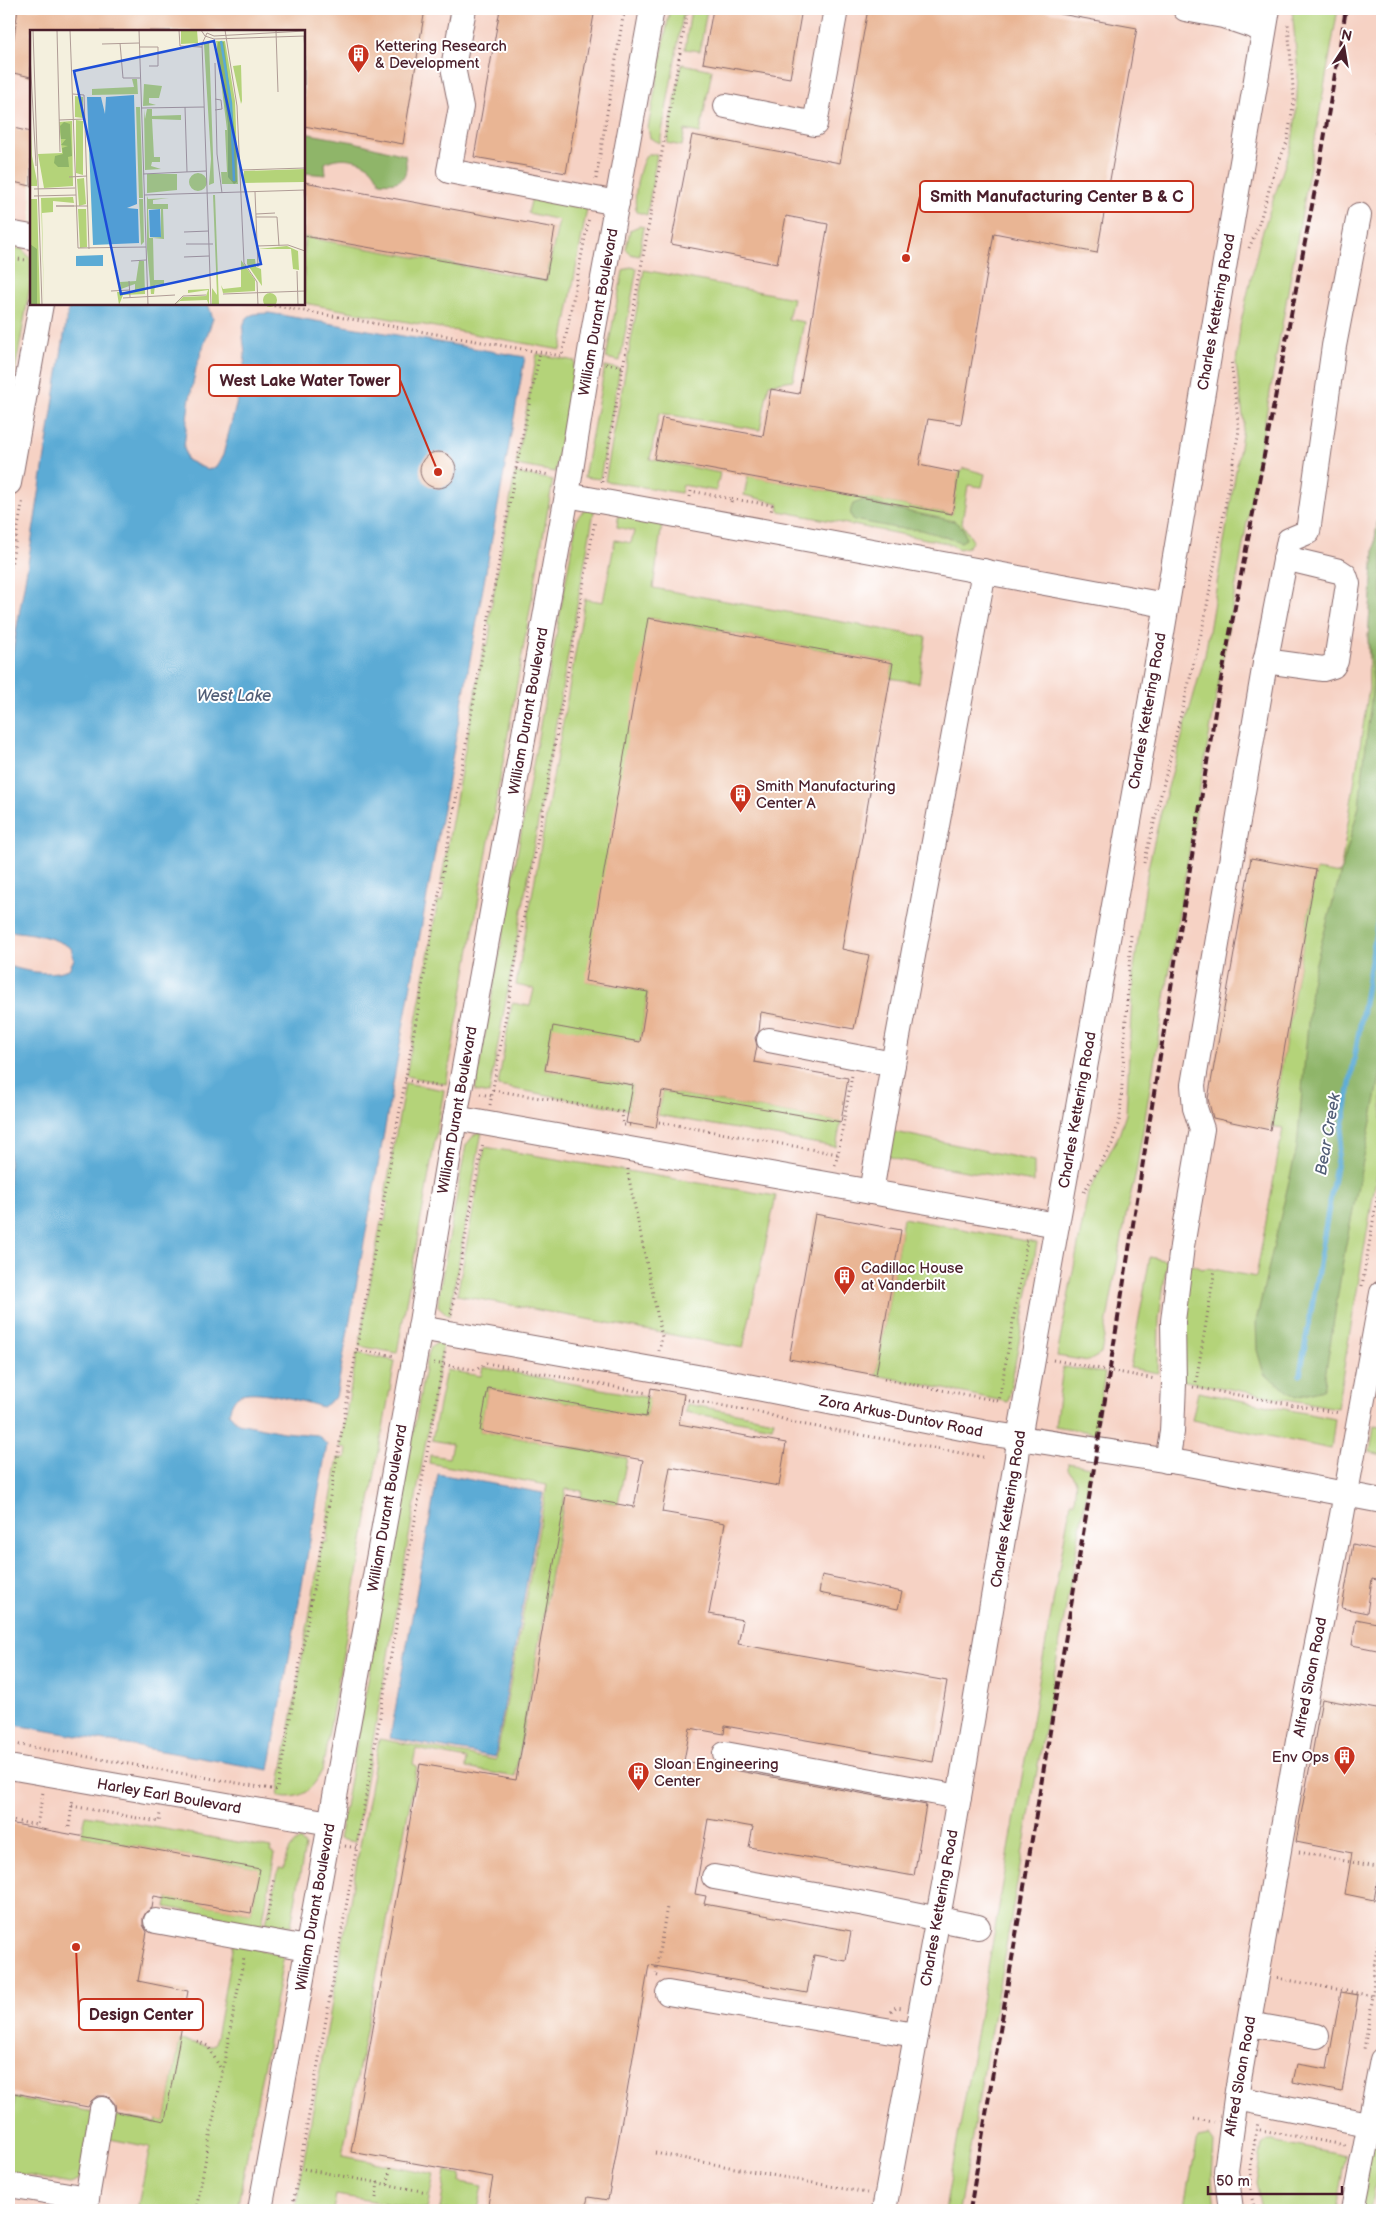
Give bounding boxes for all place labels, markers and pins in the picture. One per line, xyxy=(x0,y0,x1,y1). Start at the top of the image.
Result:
place label: Kettering Research & Development xyxy=(375,37,507,73)
building icon: Kettering Research & Development xyxy=(347,43,371,74)
callout: Smith Manufacturing Center B & C xyxy=(920,181,1193,212)
callout: West Lake Water Tower xyxy=(209,365,400,396)
place label: Smith Manufacturing Center A xyxy=(756,777,896,813)
building icon: Smith Manufacturing Center A xyxy=(728,783,752,814)
place label: Cadillac House at Vanderbilt xyxy=(861,1259,963,1295)
building icon: Cadillac House at Vanderbilt xyxy=(833,1265,857,1296)
building icon: Env Ops xyxy=(1333,1745,1357,1776)
place label: Env Ops xyxy=(1272,1748,1330,1767)
place label: Sloan Engineering Center xyxy=(654,1755,779,1791)
building icon: Sloan Engineering Center xyxy=(626,1761,650,1792)
callout: Design Center xyxy=(79,1999,203,2030)

